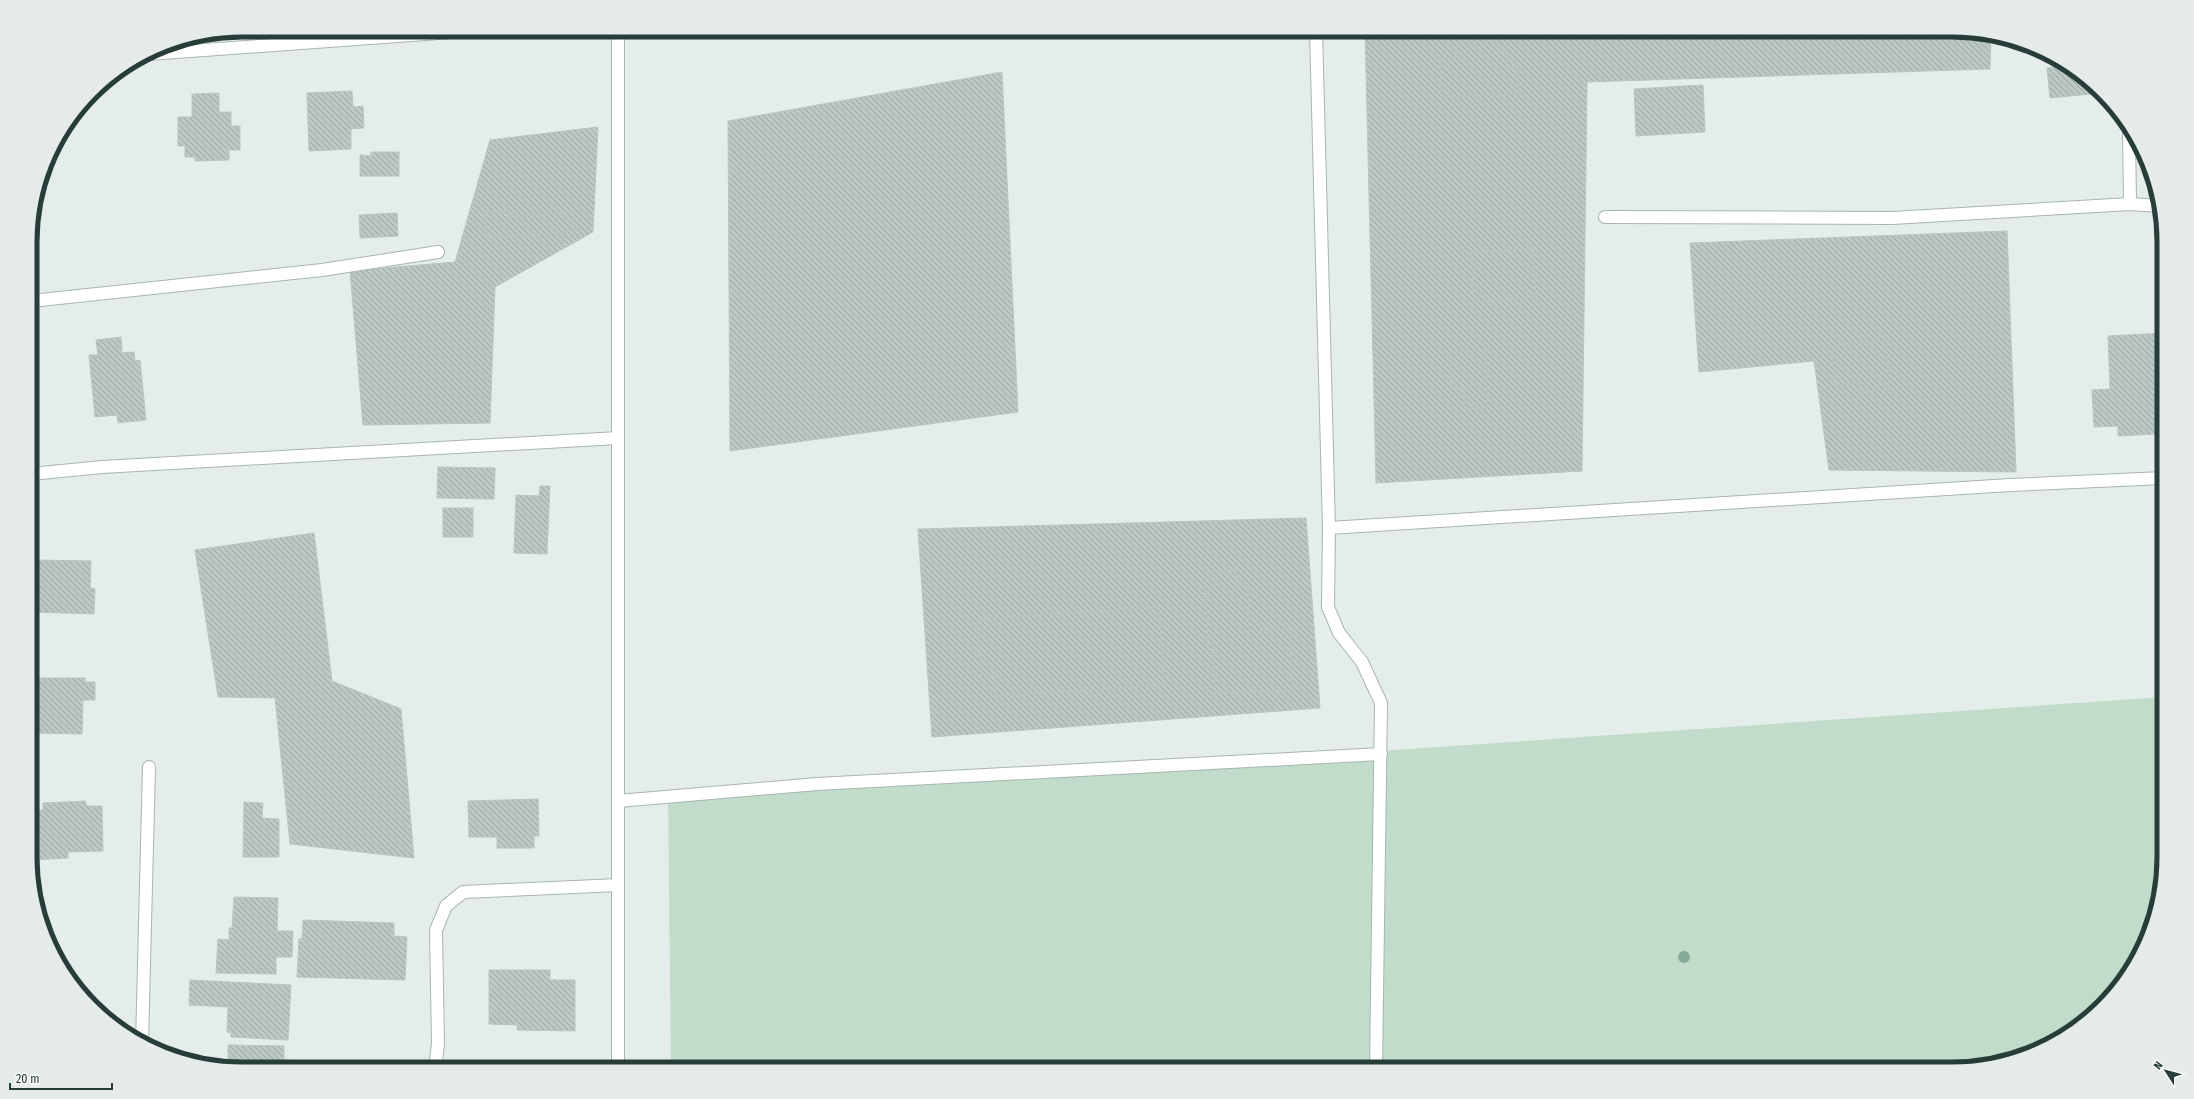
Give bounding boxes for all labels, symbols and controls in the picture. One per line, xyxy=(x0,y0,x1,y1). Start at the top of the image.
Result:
north arrow xyxy=(2146,1051,2186,1091)
text: N xyxy=(2151,1059,2166,1072)
scale bar xyxy=(10,1065,112,1091)
text: 20 m xyxy=(16,1072,40,1086)

